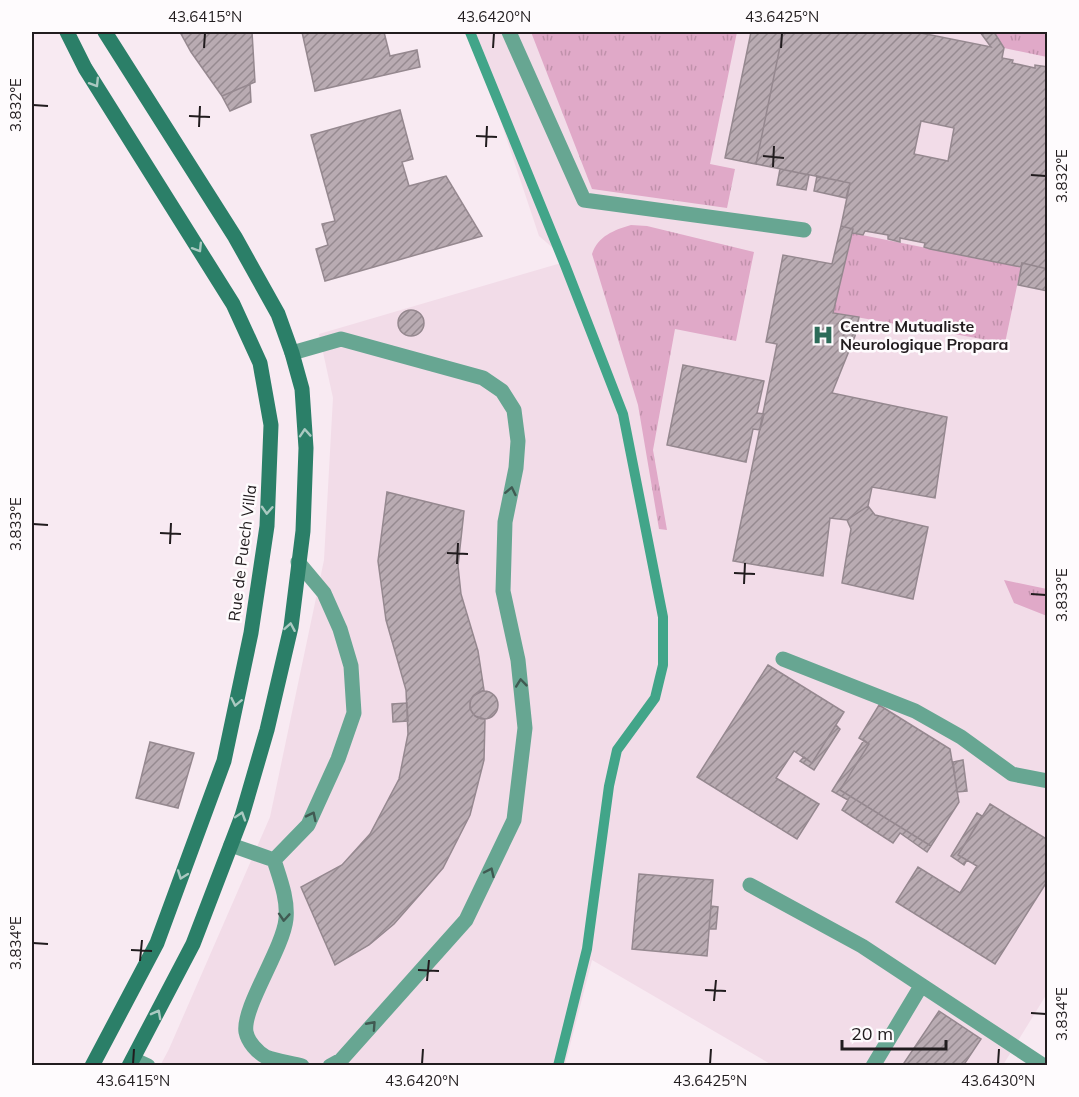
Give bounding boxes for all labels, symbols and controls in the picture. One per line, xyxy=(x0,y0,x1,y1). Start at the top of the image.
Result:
text: 43.6415°N xyxy=(168,7,242,26)
text: 43.6420°N xyxy=(457,7,531,26)
text: 43.6425°N xyxy=(745,7,819,26)
one-way arrow xyxy=(87,77,99,87)
text: 3.832°E xyxy=(6,78,25,132)
text: 3.832°E xyxy=(1052,149,1071,203)
one-way arrow xyxy=(191,242,203,252)
place label: Centre Mutualiste Neurologique Propara xyxy=(840,316,1009,354)
hospital icon: Centre Mutualiste Neurologique Propara xyxy=(811,323,835,347)
one-way arrow xyxy=(299,428,312,437)
street label: Rue de Puech Villa xyxy=(224,484,260,622)
one-way arrow xyxy=(504,486,517,496)
text: 3.833°E xyxy=(6,497,25,551)
one-way arrow xyxy=(261,506,274,515)
text: 3.833°E xyxy=(1052,568,1071,622)
one-way arrow xyxy=(283,622,296,632)
one-way arrow xyxy=(515,679,528,688)
one-way arrow xyxy=(231,697,244,707)
one-way arrow xyxy=(234,811,247,821)
one-way arrow xyxy=(304,811,316,822)
one-way arrow xyxy=(482,867,494,878)
one-way arrow xyxy=(177,869,189,880)
one-way arrow xyxy=(278,913,291,922)
text: 3.834°E xyxy=(6,916,25,970)
text: 3.834°E xyxy=(1052,987,1071,1041)
one-way arrow xyxy=(150,1010,161,1020)
scale bar xyxy=(842,1013,946,1051)
one-way arrow xyxy=(365,1022,376,1032)
text: 20 m xyxy=(851,1022,893,1045)
text: 43.6415°N xyxy=(96,1071,170,1090)
text: 43.6420°N xyxy=(385,1071,459,1090)
text: 43.6425°N xyxy=(673,1071,747,1090)
text: 43.6430°N xyxy=(961,1071,1035,1090)

